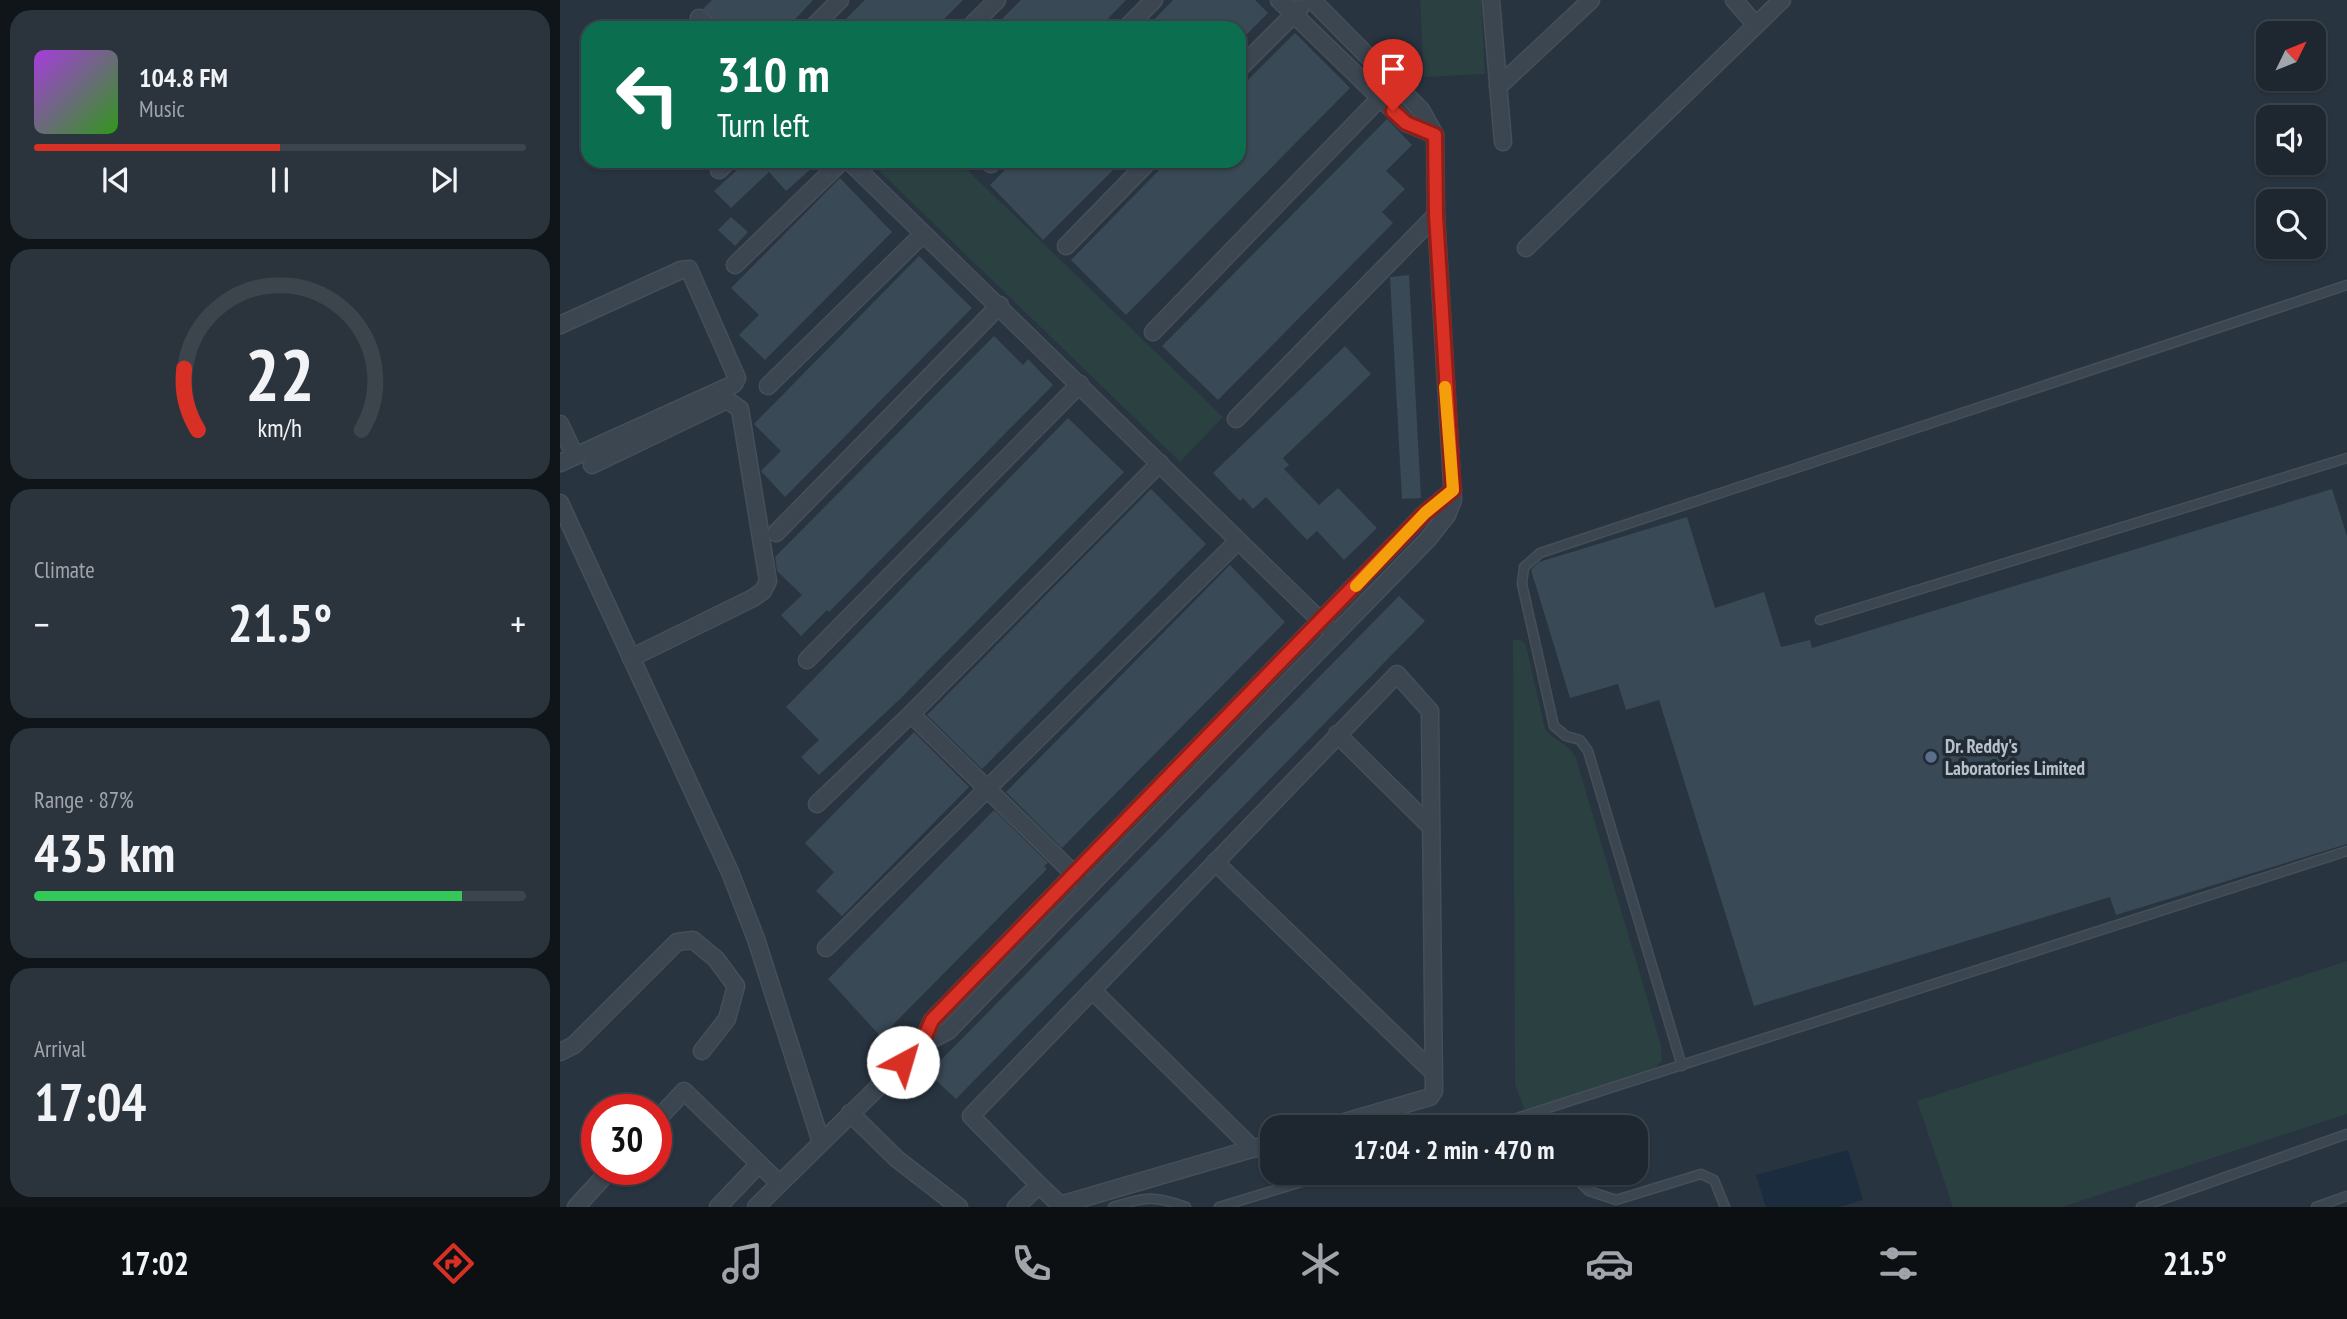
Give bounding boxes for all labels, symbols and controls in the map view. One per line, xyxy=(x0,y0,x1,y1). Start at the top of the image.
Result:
north arrow xyxy=(2256,21,2326,91)
map controls xyxy=(2256,21,2326,259)
pin xyxy=(1363,39,1423,111)
text: 310 m xyxy=(717,42,830,106)
icon: left xyxy=(602,49,693,140)
icon: arrive xyxy=(1374,50,1412,88)
text: 104.8 FM xyxy=(139,61,228,94)
text: Music xyxy=(139,94,185,123)
text: Turn left xyxy=(717,104,809,146)
button: sound xyxy=(2256,105,2326,175)
icon: previous xyxy=(97,161,135,199)
icon: pause xyxy=(261,161,299,199)
icon: next xyxy=(425,161,463,199)
button: search xyxy=(2256,189,2326,259)
text: 22 xyxy=(245,327,315,421)
text: km/h xyxy=(258,412,302,444)
text: Climate xyxy=(34,555,95,584)
text: 21.5° xyxy=(228,589,332,656)
text: − xyxy=(34,599,50,648)
text: + xyxy=(510,599,526,648)
place label: Dr. Reddy's Laboratories Limited xyxy=(1945,734,2085,780)
marker: Dr. Reddy's Laboratories Limited xyxy=(1923,749,1939,765)
text: Range · 87% xyxy=(34,785,134,814)
text: 435 km xyxy=(34,819,175,886)
position arrow xyxy=(866,1025,940,1099)
text: Arrival xyxy=(34,1034,86,1063)
text: 17:04 xyxy=(34,1068,146,1135)
speed limit sign: 30 xyxy=(581,1094,672,1185)
text: 17:04 · 2 min · 470 m xyxy=(1354,1133,1554,1166)
icon: directions xyxy=(429,1239,478,1288)
icon: music xyxy=(718,1239,767,1288)
icon: phone xyxy=(1007,1239,1056,1288)
icon: climate xyxy=(1296,1239,1345,1288)
icon: car xyxy=(1585,1239,1634,1288)
icon: filters xyxy=(1874,1239,1923,1288)
text: 17:02 xyxy=(120,1242,189,1284)
text: 21.5° xyxy=(2163,1242,2227,1284)

